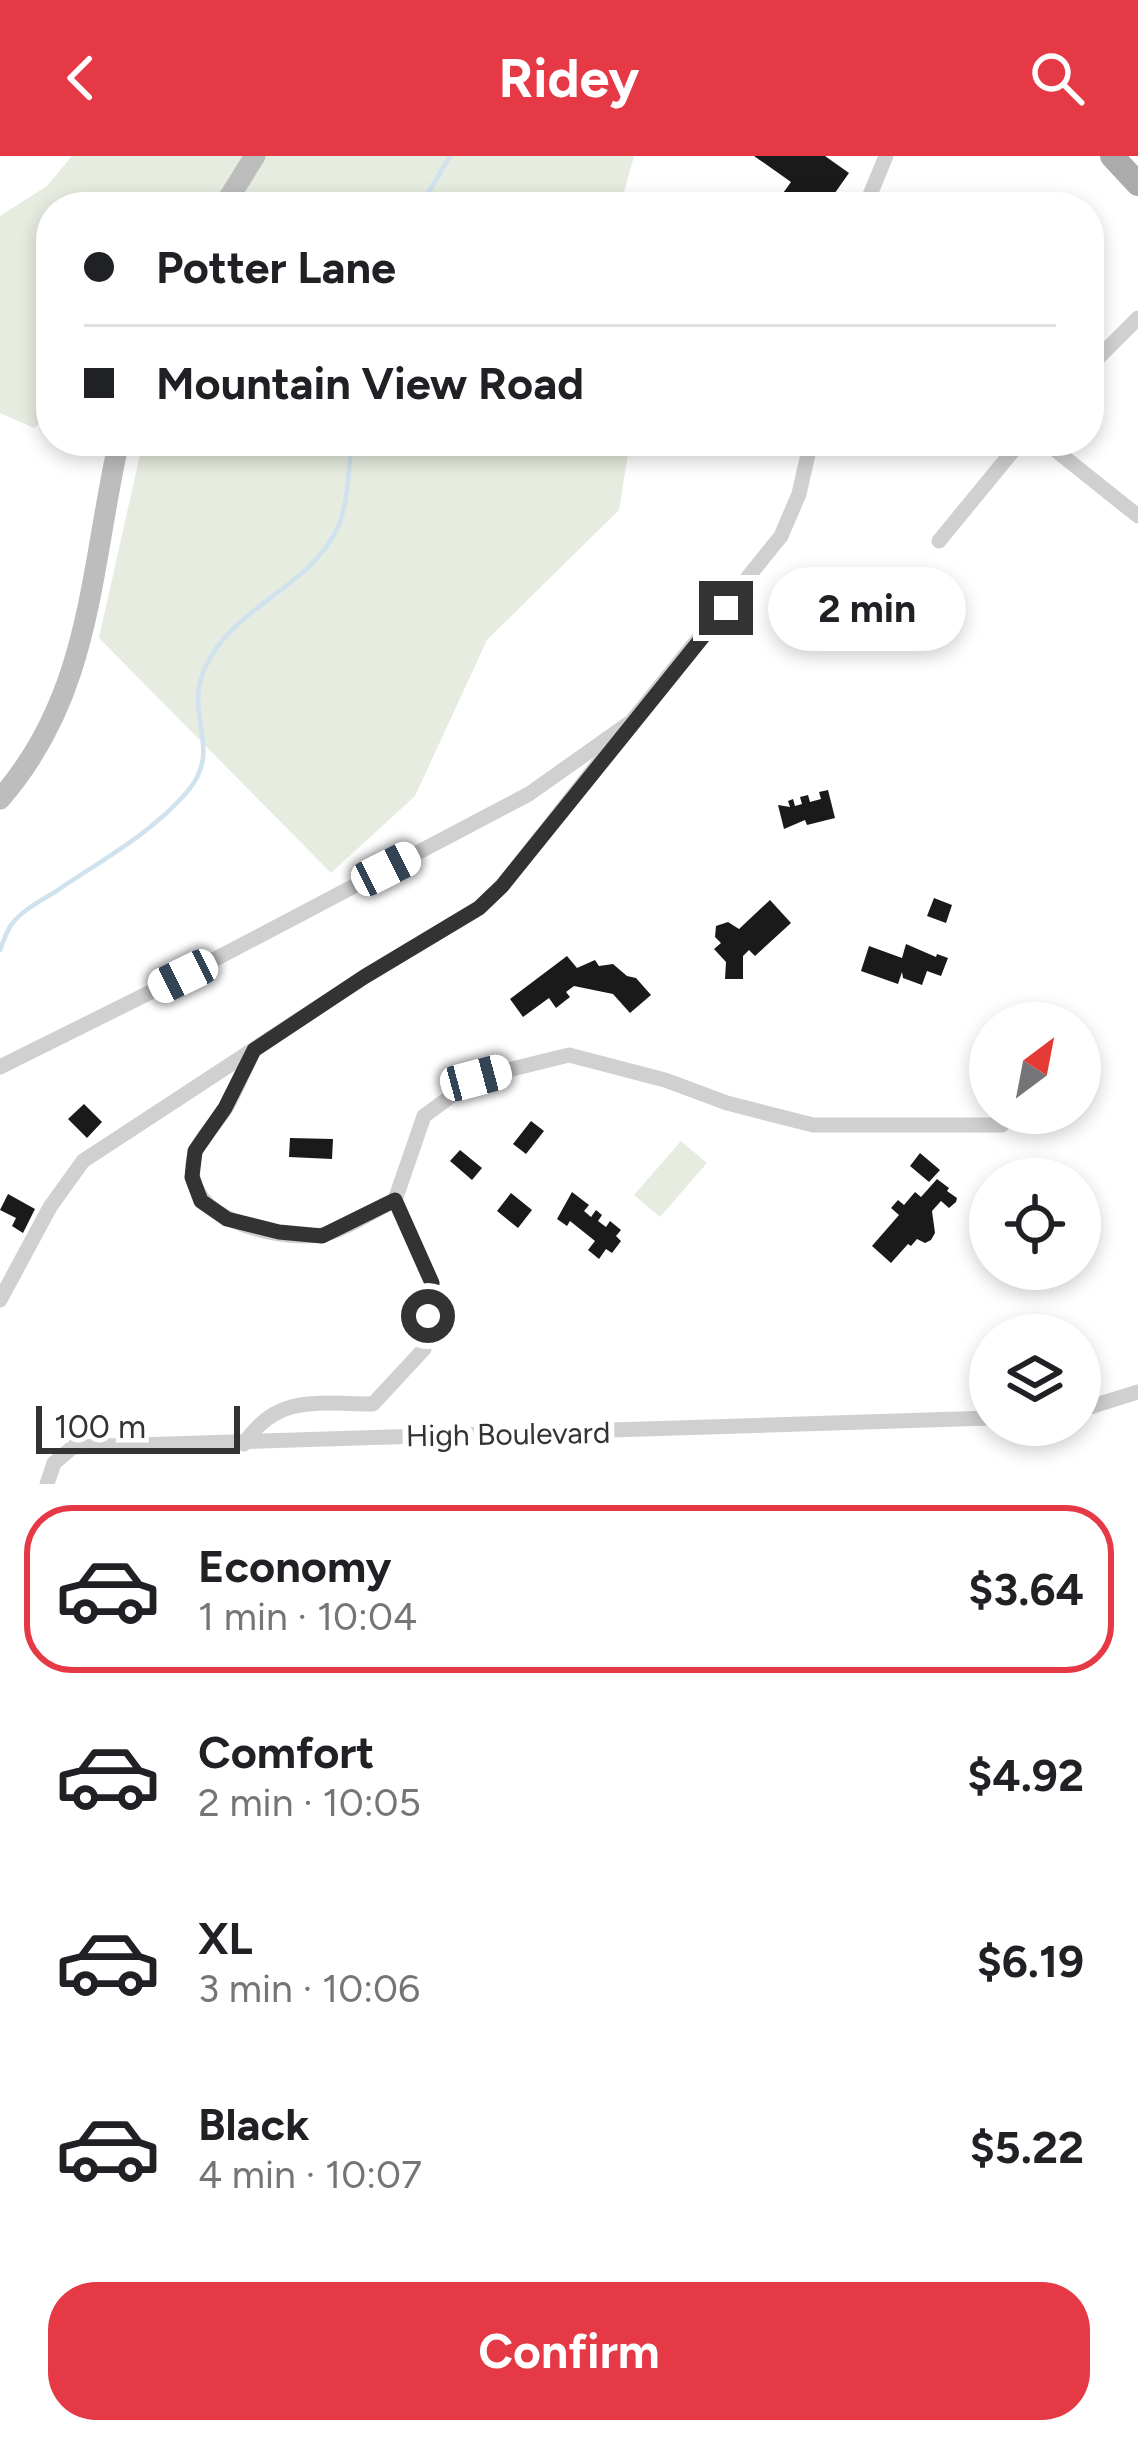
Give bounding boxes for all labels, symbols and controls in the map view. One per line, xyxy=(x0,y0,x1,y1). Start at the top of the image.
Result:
icon: back xyxy=(48,45,114,111)
icon: search xyxy=(1024,45,1090,111)
text: Ridey xyxy=(499,46,639,111)
text: Potter Lane xyxy=(156,240,396,294)
text: Mountain View Road xyxy=(156,356,584,410)
callout: 2 min xyxy=(768,566,966,650)
route end xyxy=(699,581,753,635)
text: 2 min xyxy=(818,585,916,632)
car xyxy=(346,837,426,901)
car xyxy=(143,944,223,1008)
north arrow xyxy=(969,1002,1101,1134)
map controls xyxy=(969,1002,1101,1446)
car xyxy=(437,1051,515,1105)
button: locate xyxy=(969,1158,1101,1290)
route start xyxy=(401,1289,455,1343)
button: layers xyxy=(969,1314,1101,1446)
scale bar xyxy=(36,1400,240,1453)
text: 100 m xyxy=(54,1407,146,1446)
street label: High Boulevard xyxy=(405,1414,611,1454)
icon: car xyxy=(54,1535,162,1643)
text: Economy xyxy=(198,1539,391,1593)
text: $3.64 xyxy=(968,1562,1084,1616)
text: 1 min · 10:04 xyxy=(198,1593,417,1640)
icon: car xyxy=(54,1721,162,1829)
text: Comfort xyxy=(198,1725,374,1779)
text: $4.92 xyxy=(967,1748,1084,1802)
text: 2 min · 10:05 xyxy=(198,1779,421,1826)
icon: car xyxy=(54,1907,162,2015)
text: XL xyxy=(198,1911,253,1965)
text: $6.19 xyxy=(977,1934,1084,1988)
text: 3 min · 10:06 xyxy=(198,1965,420,2012)
icon: car xyxy=(54,2093,162,2201)
text: Black xyxy=(198,2097,309,2151)
text: $5.22 xyxy=(970,2120,1084,2174)
text: 4 min · 10:07 xyxy=(198,2151,422,2198)
button: Confirm xyxy=(48,2282,1090,2420)

